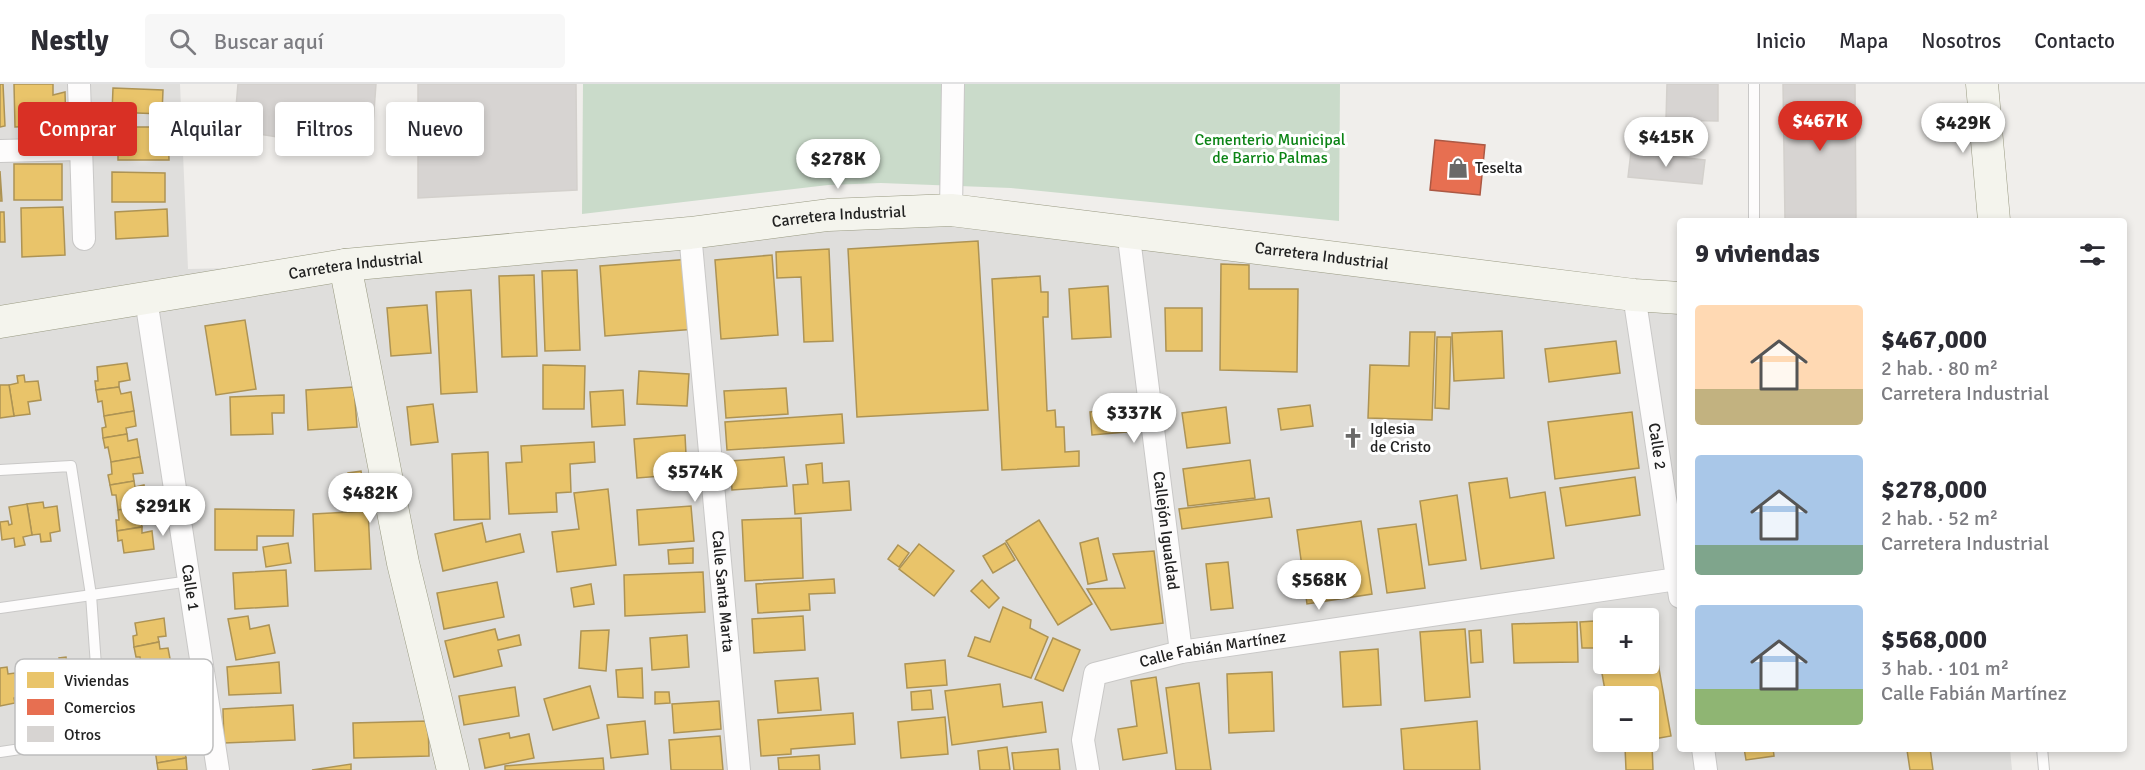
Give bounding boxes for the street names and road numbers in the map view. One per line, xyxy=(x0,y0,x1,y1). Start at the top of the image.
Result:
street label: Carretera Industrial xyxy=(770,202,907,232)
street label: Carretera Industrial xyxy=(1254,238,1390,274)
street label: Carretera Industrial xyxy=(287,248,424,284)
street label: Calle 2 xyxy=(1644,422,1670,471)
street label: Callejón Igualdad xyxy=(1148,470,1183,591)
street label: Calle Santa Marta xyxy=(707,530,738,653)
street label: Calle 1 xyxy=(177,563,204,612)
street label: Calle Fabián Martínez xyxy=(1137,627,1287,672)

